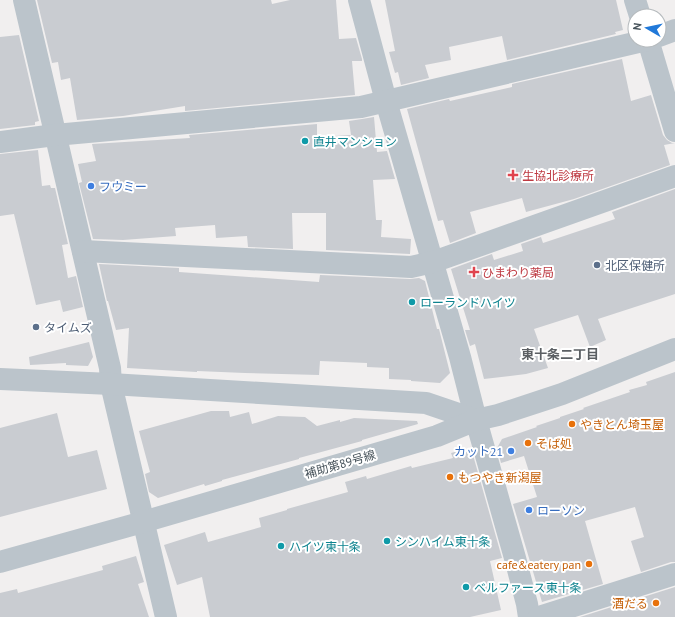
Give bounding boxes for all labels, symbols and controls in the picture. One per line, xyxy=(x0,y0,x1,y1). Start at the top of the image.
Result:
north arrow xyxy=(627,8,667,48)
text: N xyxy=(630,22,645,31)
place label: 直井マンション xyxy=(313,134,397,149)
marker: 直井マンション xyxy=(300,136,310,146)
place label: 生協北診療所 xyxy=(522,168,594,183)
marker: 生協北診療所 xyxy=(507,169,519,181)
place label: フウミー xyxy=(99,179,147,194)
marker: フウミー xyxy=(86,181,96,191)
place label: 北区保健所 xyxy=(605,258,665,273)
marker: 北区保健所 xyxy=(592,260,602,270)
place label: ひまわり薬局 xyxy=(482,265,554,280)
marker: ひまわり薬局 xyxy=(469,267,479,277)
place label: ローランドハイツ xyxy=(420,295,516,310)
marker: ローランドハイツ xyxy=(407,297,417,307)
place label: タイムズ xyxy=(44,320,92,335)
marker: タイムズ xyxy=(31,322,41,332)
district label: 東十条二丁目 xyxy=(521,346,599,363)
place label: やきとん埼玉屋 xyxy=(580,417,664,432)
marker: やきとん埼玉屋 xyxy=(567,419,577,429)
place label: そば処 xyxy=(536,436,572,451)
marker: そば処 xyxy=(523,438,533,448)
place label: カット21 xyxy=(454,444,503,459)
marker: カット21 xyxy=(506,446,516,456)
street label: 補助第89号線 xyxy=(303,447,377,481)
place label: もつやき新潟屋 xyxy=(458,470,542,485)
marker: もつやき新潟屋 xyxy=(445,472,455,482)
place label: ローソン xyxy=(537,503,585,518)
marker: ローソン xyxy=(524,505,534,515)
place label: シンハイム東十条 xyxy=(395,534,491,549)
marker: シンハイム東十条 xyxy=(382,536,392,546)
place label: ハイツ東十条 xyxy=(289,539,361,554)
marker: ハイツ東十条 xyxy=(276,541,286,551)
place label: cafe&eatery pan xyxy=(497,557,581,572)
marker: cafe&eatery pan xyxy=(584,559,594,569)
place label: ベルファース東十条 xyxy=(474,580,581,595)
marker: ベルファース東十条 xyxy=(461,582,471,592)
place label: 酒だる xyxy=(612,596,648,611)
marker: 酒だる xyxy=(651,598,661,608)

